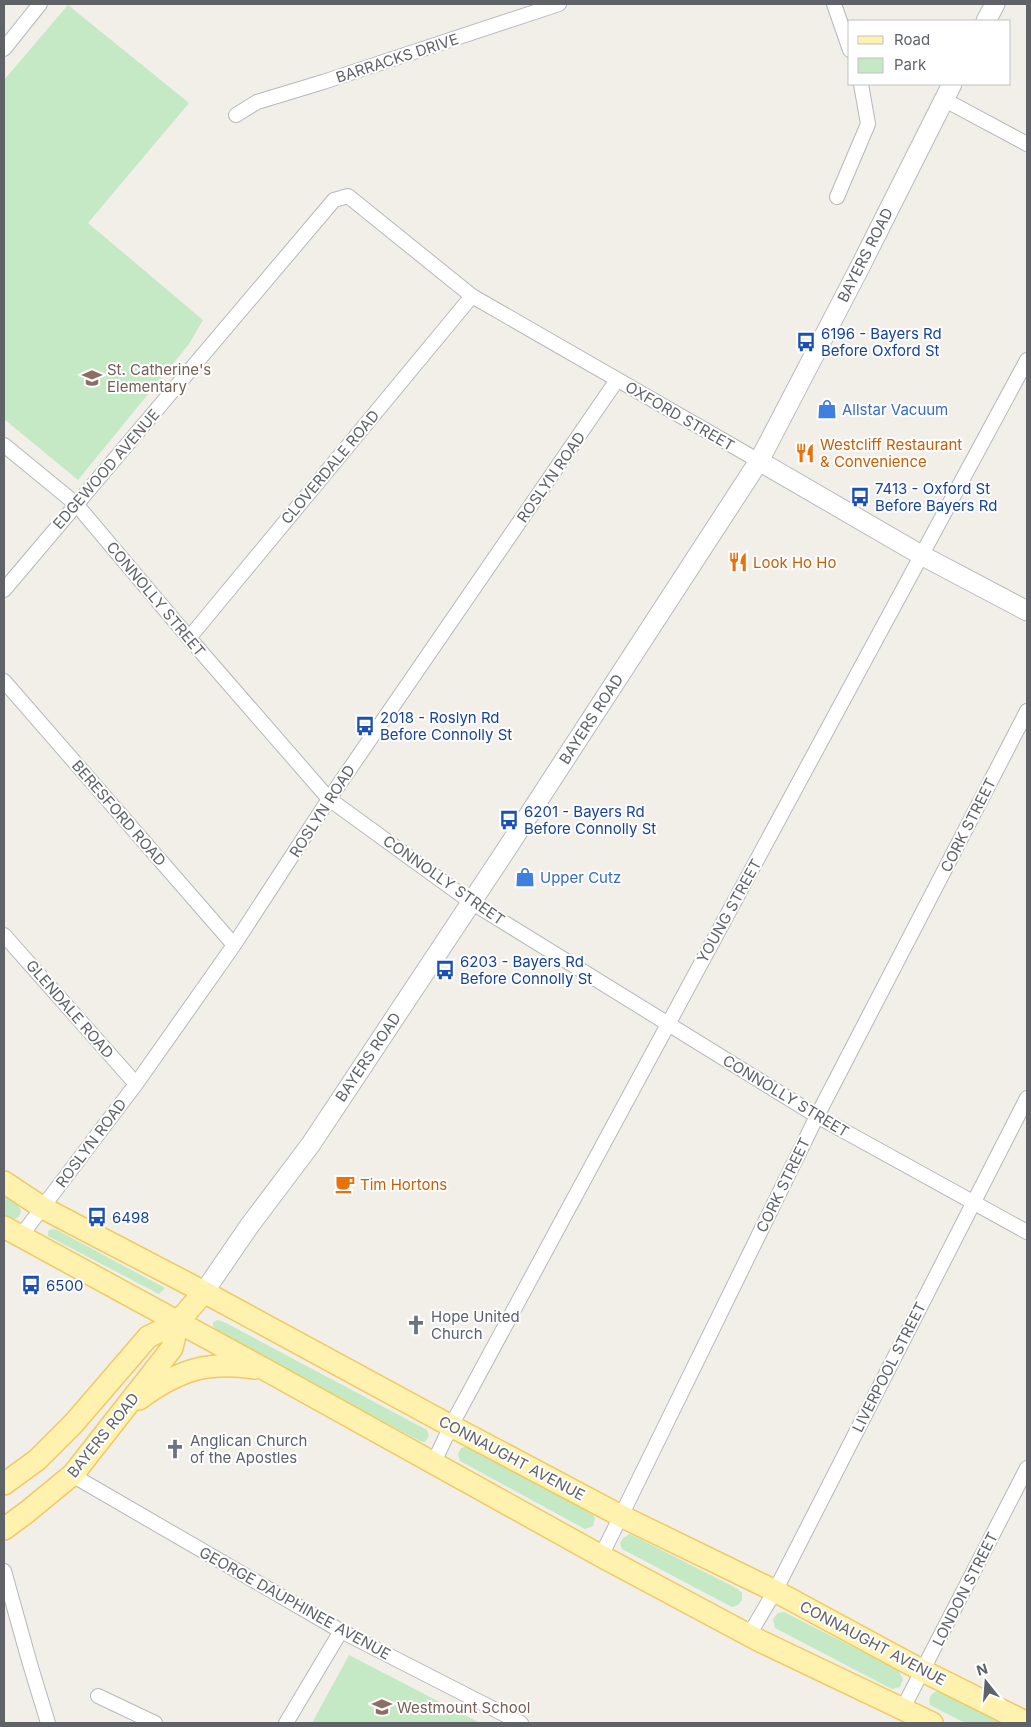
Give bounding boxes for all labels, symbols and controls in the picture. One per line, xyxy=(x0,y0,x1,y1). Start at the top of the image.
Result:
legend xyxy=(848,20,1011,85)
street label: BARRACKS DRIVE xyxy=(333,29,461,87)
text: Road xyxy=(894,30,930,49)
text: Park xyxy=(894,55,927,74)
street label: BAYERS ROAD xyxy=(833,205,897,305)
place label: 6196 - Bayers Rd Before Oxford St xyxy=(821,324,942,360)
bus stop icon: 6196 - Bayers Rd Before Oxford St xyxy=(795,331,817,353)
place label: St. Catherine's Elementary xyxy=(107,360,211,396)
school or university icon: St. Catherine's Elementary xyxy=(81,367,103,389)
street label: OXFORD STREET xyxy=(622,377,738,455)
shop icon: Allstar Vacuum xyxy=(816,398,838,420)
place label: Allstar Vacuum xyxy=(842,400,948,419)
street label: EDGEWOOD AVENUE xyxy=(49,405,163,533)
street label: CLOVERDALE ROAD xyxy=(277,406,383,528)
street label: ROSLYN ROAD xyxy=(513,428,589,526)
place label: Westcliff Restaurant & Convenience xyxy=(820,435,962,471)
restaurant icon: Westcliff Restaurant & Convenience xyxy=(794,442,816,464)
place label: 7413 - Oxford St Before Bayers Rd xyxy=(875,479,997,515)
bus stop icon: 7413 - Oxford St Before Bayers Rd xyxy=(849,486,871,508)
street label: CONNOLLY STREET xyxy=(102,538,210,660)
restaurant icon: Look Ho Ho xyxy=(727,551,749,573)
place label: Look Ho Ho xyxy=(753,553,836,572)
street label: BAYERS ROAD xyxy=(555,670,627,768)
place label: 2018 - Roslyn Rd Before Connolly St xyxy=(380,708,512,744)
bus stop icon: 2018 - Roslyn Rd Before Connolly St xyxy=(354,715,376,737)
street label: BERESFORD ROAD xyxy=(68,756,170,870)
street label: ROSLYN ROAD xyxy=(285,761,359,861)
street label: CORK STREET xyxy=(936,775,1000,875)
place label: 6201 - Bayers Rd Before Connolly St xyxy=(524,802,656,838)
bus stop icon: 6201 - Bayers Rd Before Connolly St xyxy=(498,809,520,831)
street label: CONNOLLY STREET xyxy=(380,831,508,929)
street label: YOUNG STREET xyxy=(693,856,765,966)
shop icon: Upper Cutz xyxy=(514,866,536,888)
place label: Upper Cutz xyxy=(540,868,621,887)
place label: 6203 - Bayers Rd Before Connolly St xyxy=(460,952,592,988)
street label: GLENDALE ROAD xyxy=(22,956,118,1062)
bus stop icon: 6203 - Bayers Rd Before Connolly St xyxy=(434,959,456,981)
street label: BAYERS ROAD xyxy=(331,1009,405,1105)
street label: CONNOLLY STREET xyxy=(719,1051,853,1141)
street label: ROSLYN ROAD xyxy=(51,1095,131,1191)
street label: CORK STREET xyxy=(752,1135,814,1235)
cafe icon: Tim Hortons xyxy=(334,1173,356,1195)
place label: Tim Hortons xyxy=(360,1175,447,1194)
bus stop icon: 6498 xyxy=(86,1206,108,1228)
place label: 6498 xyxy=(112,1208,150,1227)
bus stop icon: 6500 xyxy=(20,1274,42,1296)
place label: 6500 xyxy=(46,1276,83,1295)
street label: LIVERPOOL STREET xyxy=(848,1299,930,1435)
place label: Hope United Church xyxy=(431,1307,520,1343)
church icon: Hope United Church xyxy=(405,1314,427,1336)
street label: BAYERS ROAD xyxy=(63,1389,143,1481)
street label: CONNAUGHT AVENUE xyxy=(436,1411,588,1505)
place label: Anglican Church of the Apostles xyxy=(190,1431,307,1467)
church icon: Anglican Church of the Apostles xyxy=(164,1438,186,1460)
street label: LONDON STREET xyxy=(928,1529,1002,1649)
street label: GEORGE DAUPHINEE AVENUE xyxy=(196,1542,394,1664)
street label: CONNAUGHT AVENUE xyxy=(797,1596,949,1690)
north arrow xyxy=(961,1657,1011,1707)
text: N xyxy=(974,1659,990,1679)
school or university icon: Westmount School xyxy=(371,1696,393,1718)
place label: Westmount School xyxy=(397,1698,530,1717)

